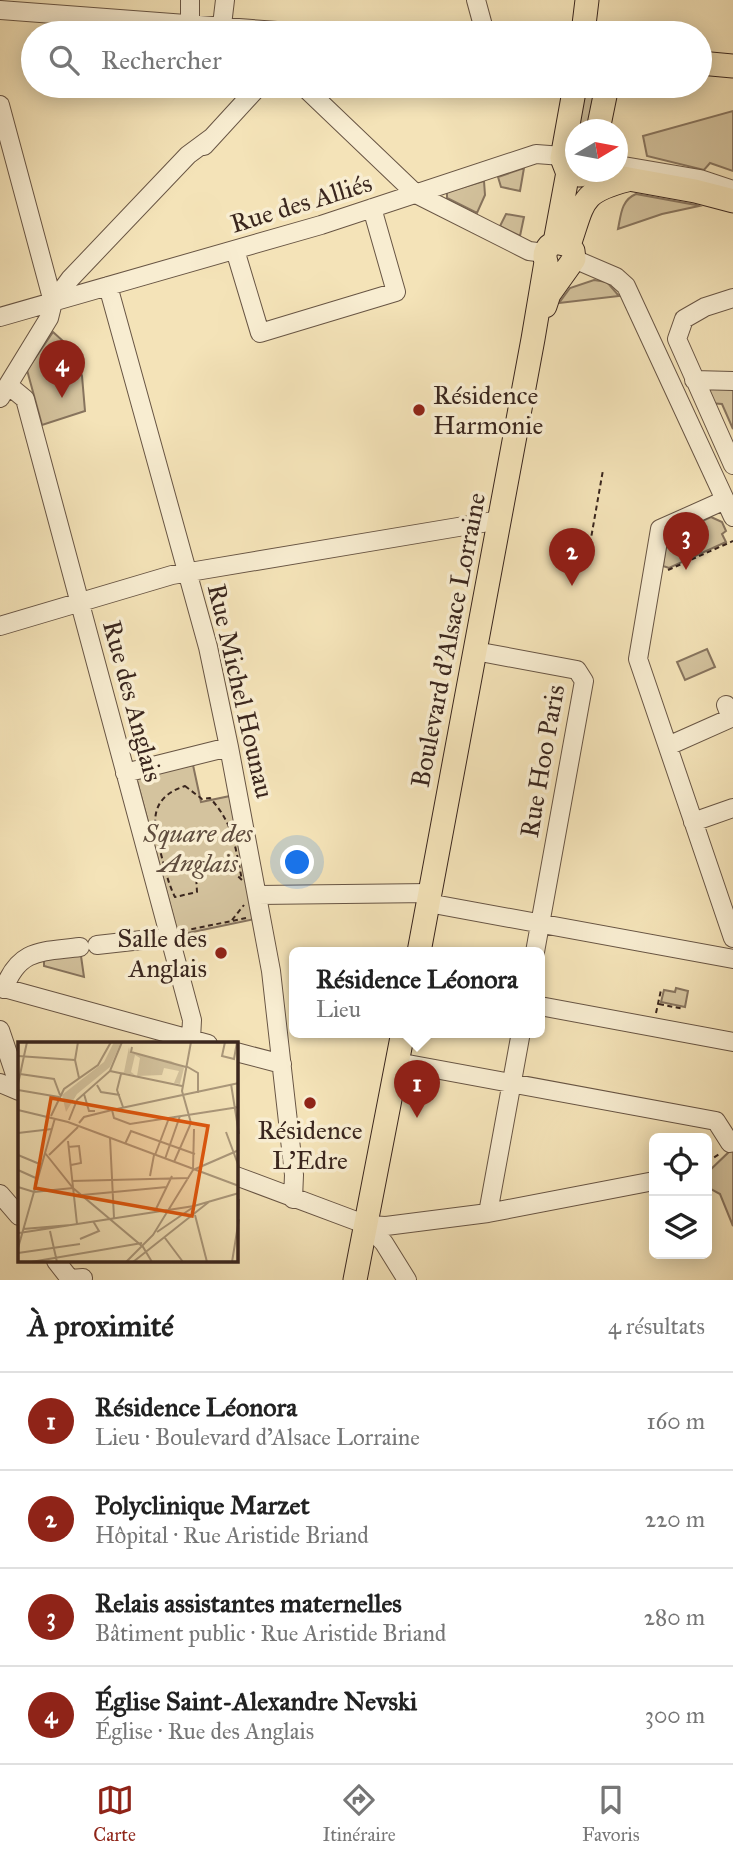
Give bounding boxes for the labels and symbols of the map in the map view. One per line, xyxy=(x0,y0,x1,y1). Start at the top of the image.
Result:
north arrow xyxy=(565,119,628,182)
street label: Rue des Alliés xyxy=(226,166,376,240)
pin: 4 xyxy=(39,340,85,398)
place label: Résidence Harmonie xyxy=(433,379,543,441)
marker: Résidence Harmonie xyxy=(411,402,427,418)
street label: Boulevard d'Alsace Lorraine xyxy=(404,490,492,790)
pin: 3 xyxy=(663,512,709,570)
pin: 2 xyxy=(549,528,595,586)
street label: Rue Michel Hounau xyxy=(201,581,281,802)
street label: Rue des Anglais xyxy=(96,617,170,785)
street label: Rue Hoo Paris xyxy=(513,682,571,840)
park label: Square des Anglais xyxy=(143,817,253,879)
your location xyxy=(280,845,314,879)
place label: Salle des Anglais xyxy=(117,922,207,984)
marker: Salle des Anglais xyxy=(213,945,229,961)
inset map xyxy=(18,1042,238,1262)
pin: 1 xyxy=(394,1060,440,1118)
marker: Résidence L'Edre xyxy=(302,1095,318,1111)
place label: Résidence L'Edre xyxy=(257,1114,363,1176)

